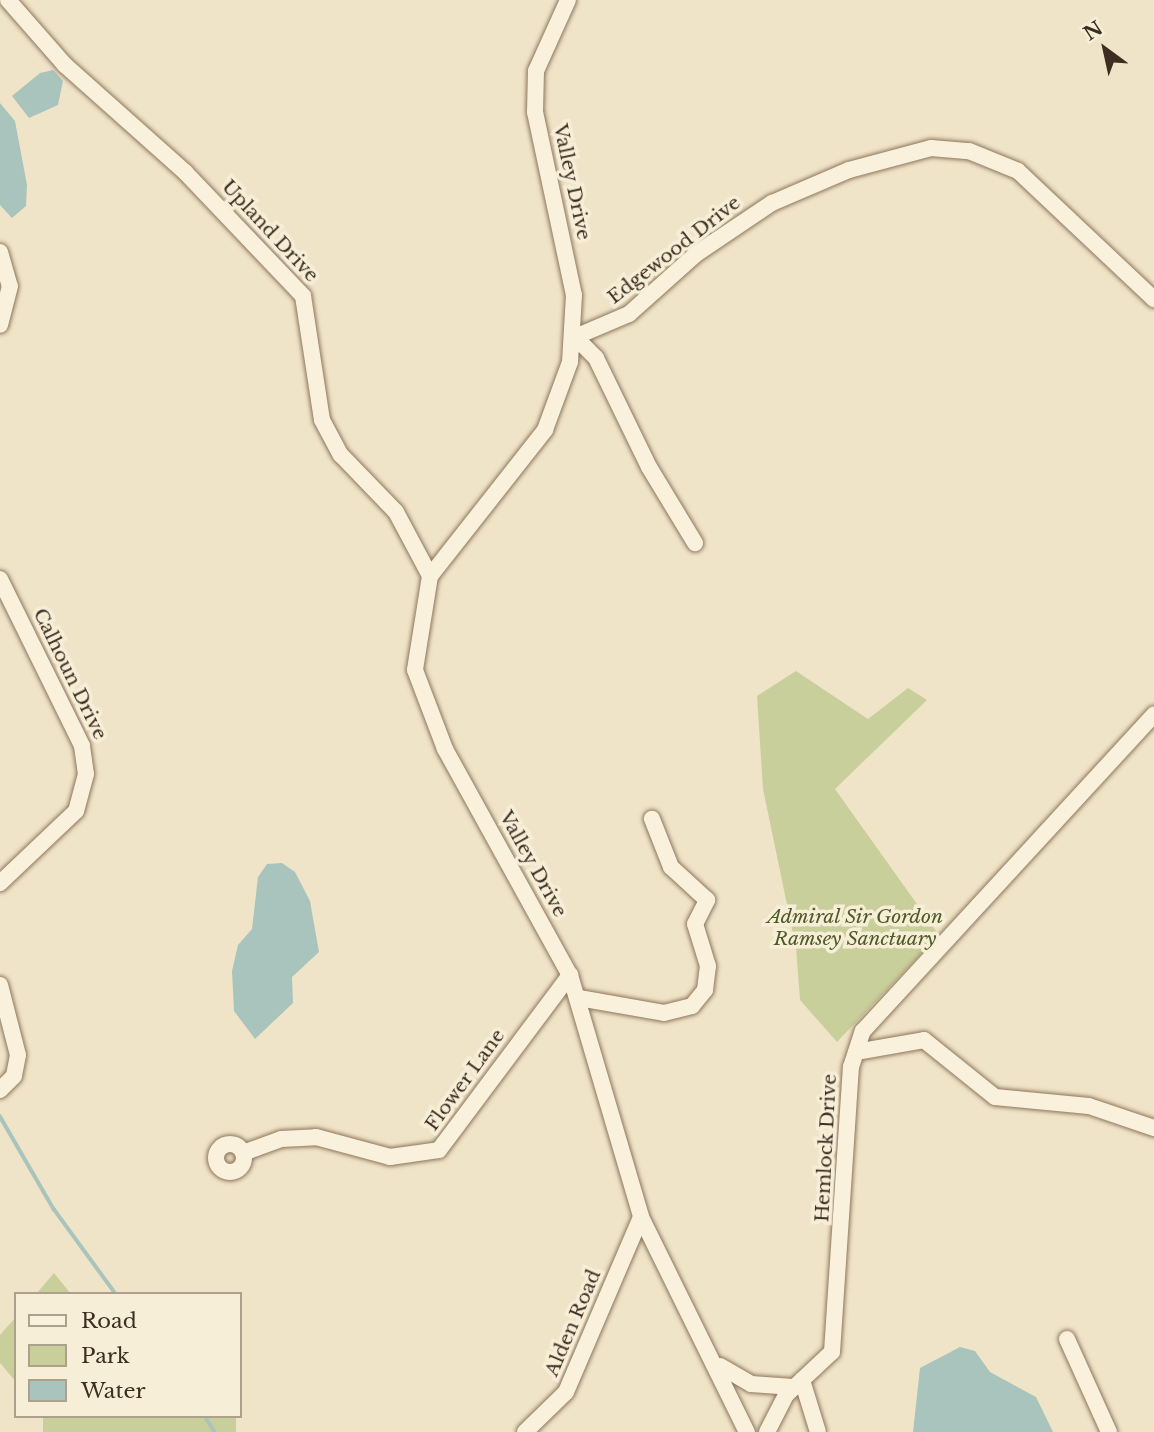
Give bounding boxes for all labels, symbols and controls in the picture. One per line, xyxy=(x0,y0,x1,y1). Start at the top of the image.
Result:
north arrow xyxy=(1070,14,1140,84)
text: N xyxy=(1080,16,1107,45)
street label: Valley Drive xyxy=(549,122,595,242)
street label: Upland Drive xyxy=(217,175,323,287)
street label: Edgewood Drive xyxy=(603,191,745,309)
street label: Calhoun Drive xyxy=(28,605,112,743)
street label: Valley Drive xyxy=(494,807,572,921)
park label: Admiral Sir Gordon Ramsey Sanctuary xyxy=(767,906,943,950)
street label: Flower Lane xyxy=(420,1025,510,1135)
street label: Hemlock Drive xyxy=(811,1073,841,1223)
street label: Alden Road xyxy=(540,1266,606,1380)
legend xyxy=(14,1292,242,1418)
text: Road xyxy=(81,1308,137,1334)
text: Park xyxy=(81,1343,130,1369)
text: Water xyxy=(81,1378,145,1404)

